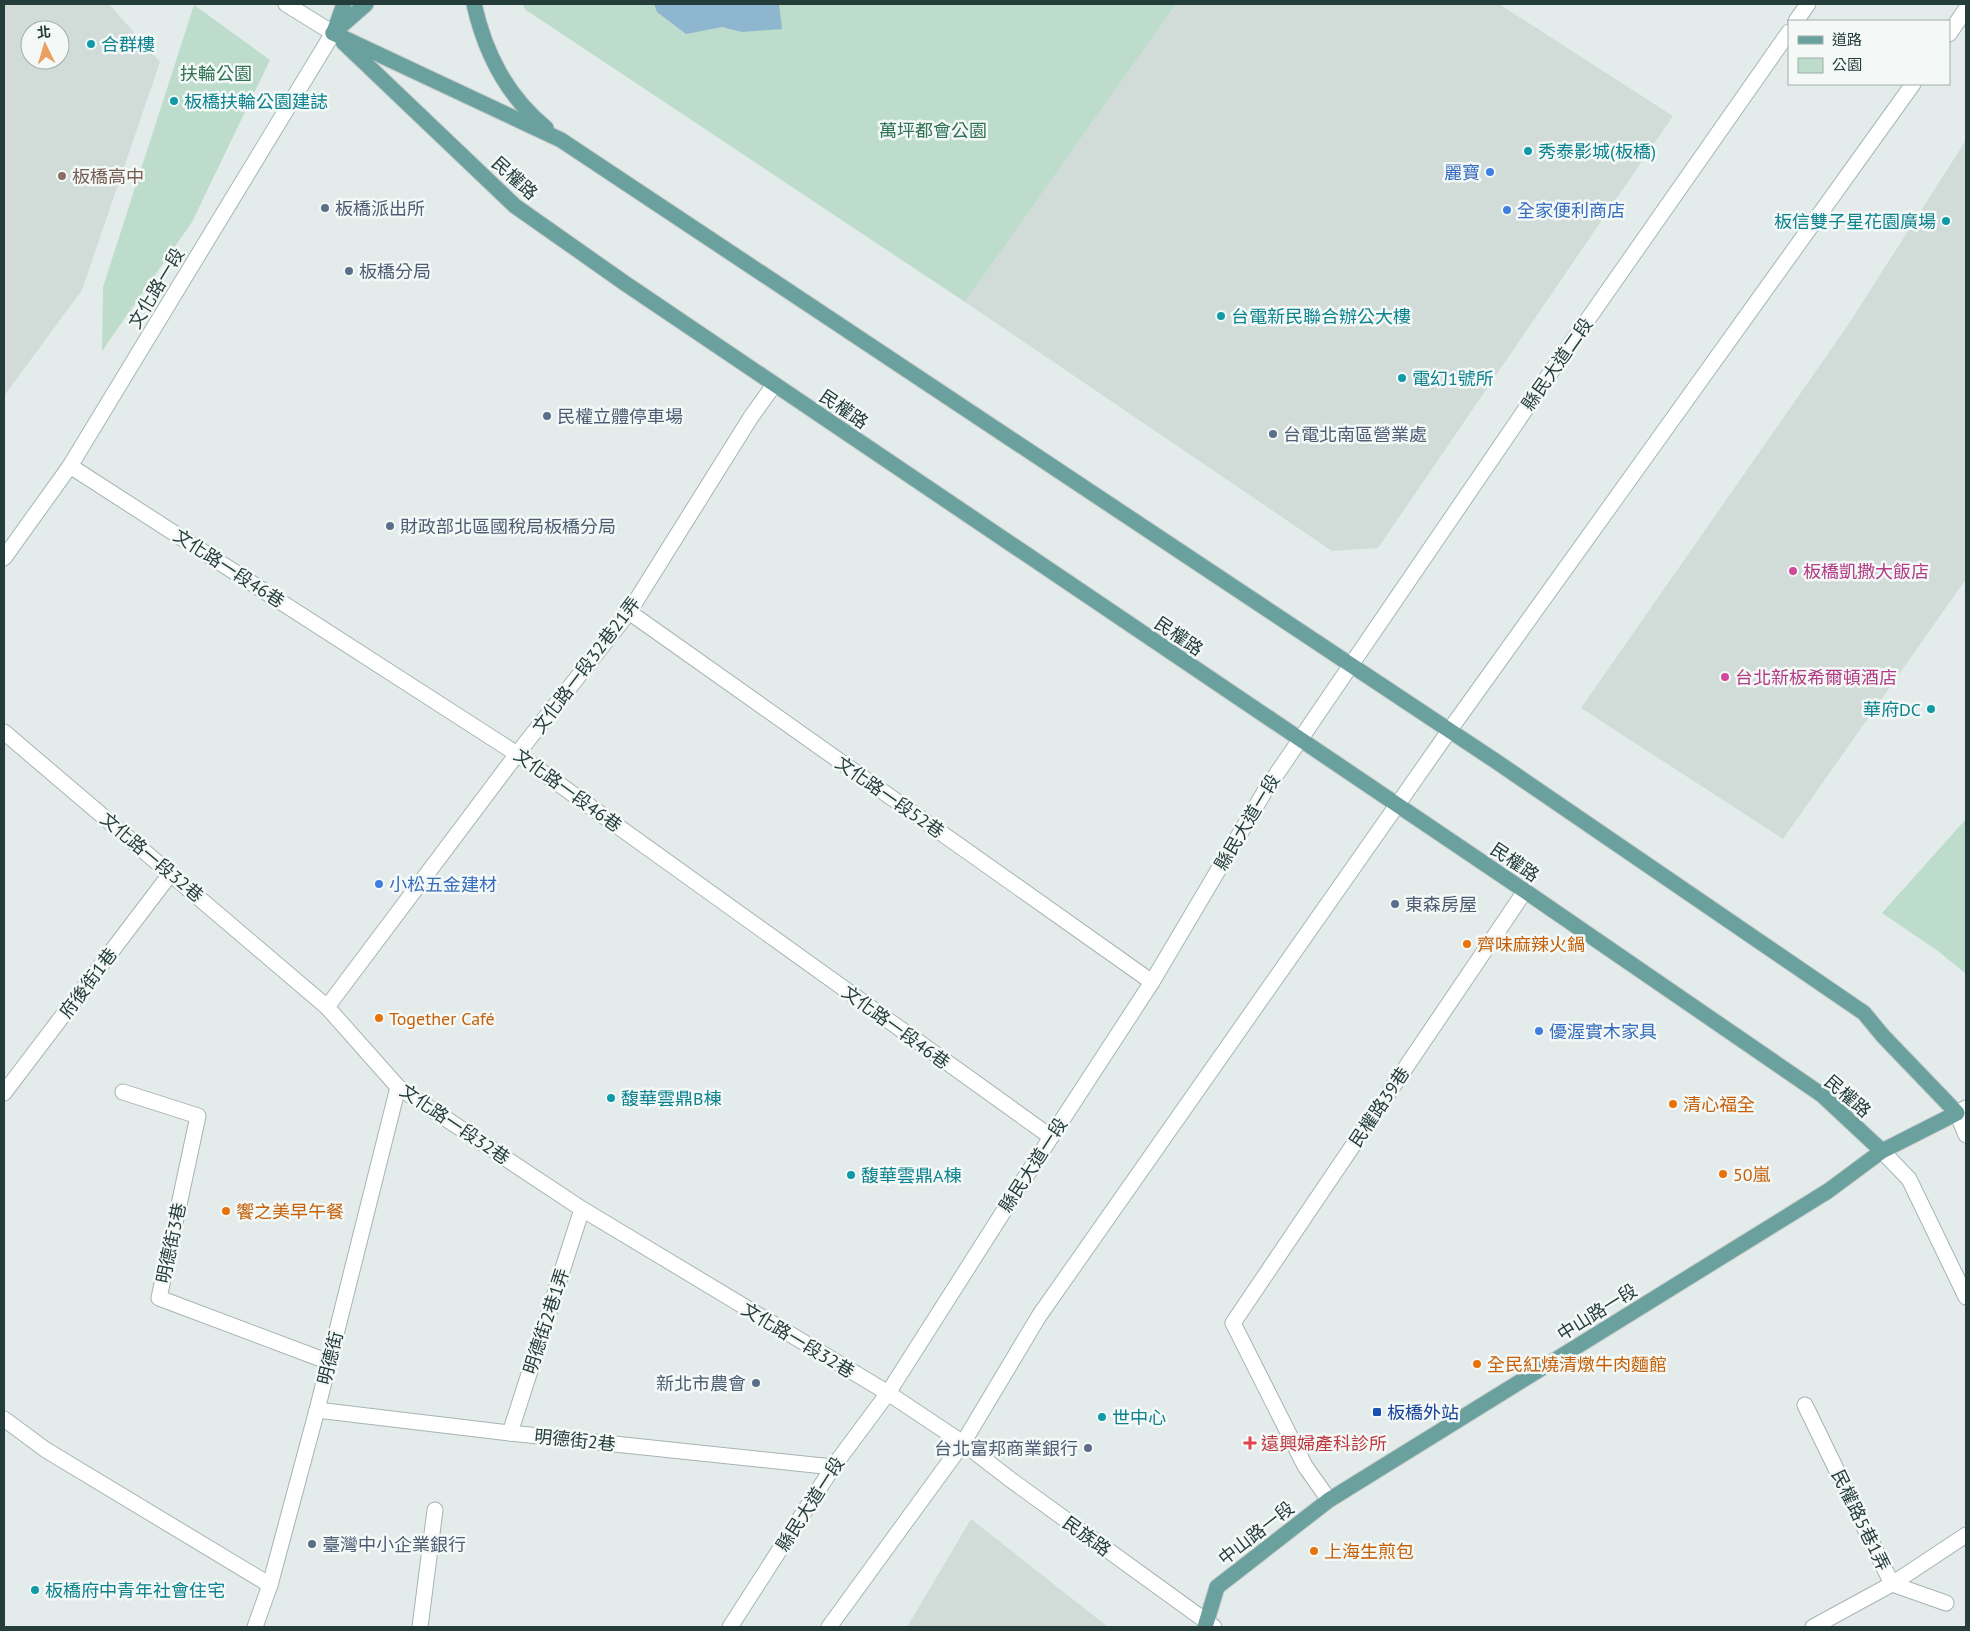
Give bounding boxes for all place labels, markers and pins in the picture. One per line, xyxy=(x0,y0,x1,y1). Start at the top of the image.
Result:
place label: 合群樓 xyxy=(101,33,155,56)
marker: 合群樓 xyxy=(85,38,97,50)
place label: 板橋扶輪公園建誌 xyxy=(184,90,328,113)
marker: 板橋扶輪公園建誌 xyxy=(168,95,180,107)
place label: 秀泰影城(板橋) xyxy=(1538,140,1656,163)
marker: 秀泰影城(板橋) xyxy=(1522,145,1534,157)
place label: 麗寶 xyxy=(1444,161,1480,184)
place label: 板橋高中 xyxy=(72,165,144,188)
marker: 麗寶 xyxy=(1484,166,1496,178)
marker: 板橋高中 xyxy=(56,170,68,182)
place label: 板橋派出所 xyxy=(335,197,425,220)
place label: 全家便利商店 xyxy=(1517,199,1625,222)
marker: 板橋派出所 xyxy=(319,202,331,214)
marker: 全家便利商店 xyxy=(1501,204,1513,216)
place label: 板信雙子星花園廣場 xyxy=(1774,210,1936,233)
marker: 板信雙子星花園廣場 xyxy=(1940,215,1952,227)
place label: 板橋分局 xyxy=(359,260,431,283)
marker: 板橋分局 xyxy=(343,265,355,277)
place label: 台電新民聯合辦公大樓 xyxy=(1231,305,1411,328)
marker: 台電新民聯合辦公大樓 xyxy=(1215,310,1227,322)
place label: 電幻1號所 xyxy=(1412,367,1494,390)
marker: 電幻1號所 xyxy=(1396,372,1408,384)
place label: 民權立體停車場 xyxy=(557,405,683,428)
marker: 民權立體停車場 xyxy=(541,410,553,422)
place label: 台電北南區營業處 xyxy=(1283,423,1427,446)
marker: 台電北南區營業處 xyxy=(1267,428,1279,440)
place label: 財政部北區國稅局板橋分局 xyxy=(400,515,616,538)
marker: 財政部北區國稅局板橋分局 xyxy=(384,520,396,532)
place label: 板橋凱撒大飯店 xyxy=(1803,560,1929,583)
marker: 板橋凱撒大飯店 xyxy=(1787,565,1799,577)
place label: 台北新板希爾頓酒店 xyxy=(1735,666,1897,689)
marker: 台北新板希爾頓酒店 xyxy=(1719,671,1731,683)
place label: 華府DC xyxy=(1863,698,1921,721)
marker: 華府DC xyxy=(1925,703,1937,715)
place label: 小松五金建材 xyxy=(389,873,497,896)
marker: 小松五金建材 xyxy=(373,878,385,890)
place label: 東森房屋 xyxy=(1405,893,1477,916)
marker: 東森房屋 xyxy=(1389,898,1401,910)
place label: 齊味麻辣火鍋 xyxy=(1477,933,1585,956)
marker: 齊味麻辣火鍋 xyxy=(1461,938,1473,950)
place label: Together Café xyxy=(389,1007,495,1030)
marker: Together Café xyxy=(373,1012,385,1024)
place label: 優渥實木家具 xyxy=(1549,1020,1657,1043)
marker: 優渥實木家具 xyxy=(1533,1025,1545,1037)
place label: 馥華雲鼎B棟 xyxy=(621,1087,722,1110)
marker: 馥華雲鼎B棟 xyxy=(605,1092,617,1104)
place label: 清心福全 xyxy=(1683,1093,1755,1116)
marker: 清心福全 xyxy=(1667,1098,1679,1110)
place label: 50嵐 xyxy=(1733,1163,1771,1186)
place label: 馥華雲鼎A棟 xyxy=(861,1164,962,1187)
marker: 50嵐 xyxy=(1717,1168,1729,1180)
marker: 馥華雲鼎A棟 xyxy=(845,1169,857,1181)
place label: 饗之美早午餐 xyxy=(236,1200,344,1223)
marker: 饗之美早午餐 xyxy=(220,1205,232,1217)
place label: 全民紅燒清燉牛肉麵館 xyxy=(1487,1353,1667,1376)
marker: 全民紅燒清燉牛肉麵館 xyxy=(1471,1358,1483,1370)
place label: 新北市農會 xyxy=(656,1372,746,1395)
marker: 新北市農會 xyxy=(750,1377,762,1389)
place label: 板橋外站 xyxy=(1387,1401,1459,1424)
place label: 世中心 xyxy=(1112,1406,1166,1429)
marker: 板橋外站 xyxy=(1371,1406,1383,1418)
marker: 世中心 xyxy=(1096,1411,1108,1423)
place label: 遠興婦產科診所 xyxy=(1261,1432,1387,1455)
marker: 遠興婦產科診所 xyxy=(1243,1436,1257,1450)
place label: 台北富邦商業銀行 xyxy=(934,1437,1078,1460)
marker: 台北富邦商業銀行 xyxy=(1082,1442,1094,1454)
place label: 臺灣中小企業銀行 xyxy=(322,1533,466,1556)
marker: 臺灣中小企業銀行 xyxy=(306,1538,318,1550)
place label: 上海生煎包 xyxy=(1324,1540,1414,1563)
marker: 上海生煎包 xyxy=(1308,1545,1320,1557)
place label: 板橋府中青年社會住宅 xyxy=(45,1579,225,1602)
marker: 板橋府中青年社會住宅 xyxy=(29,1584,41,1596)

